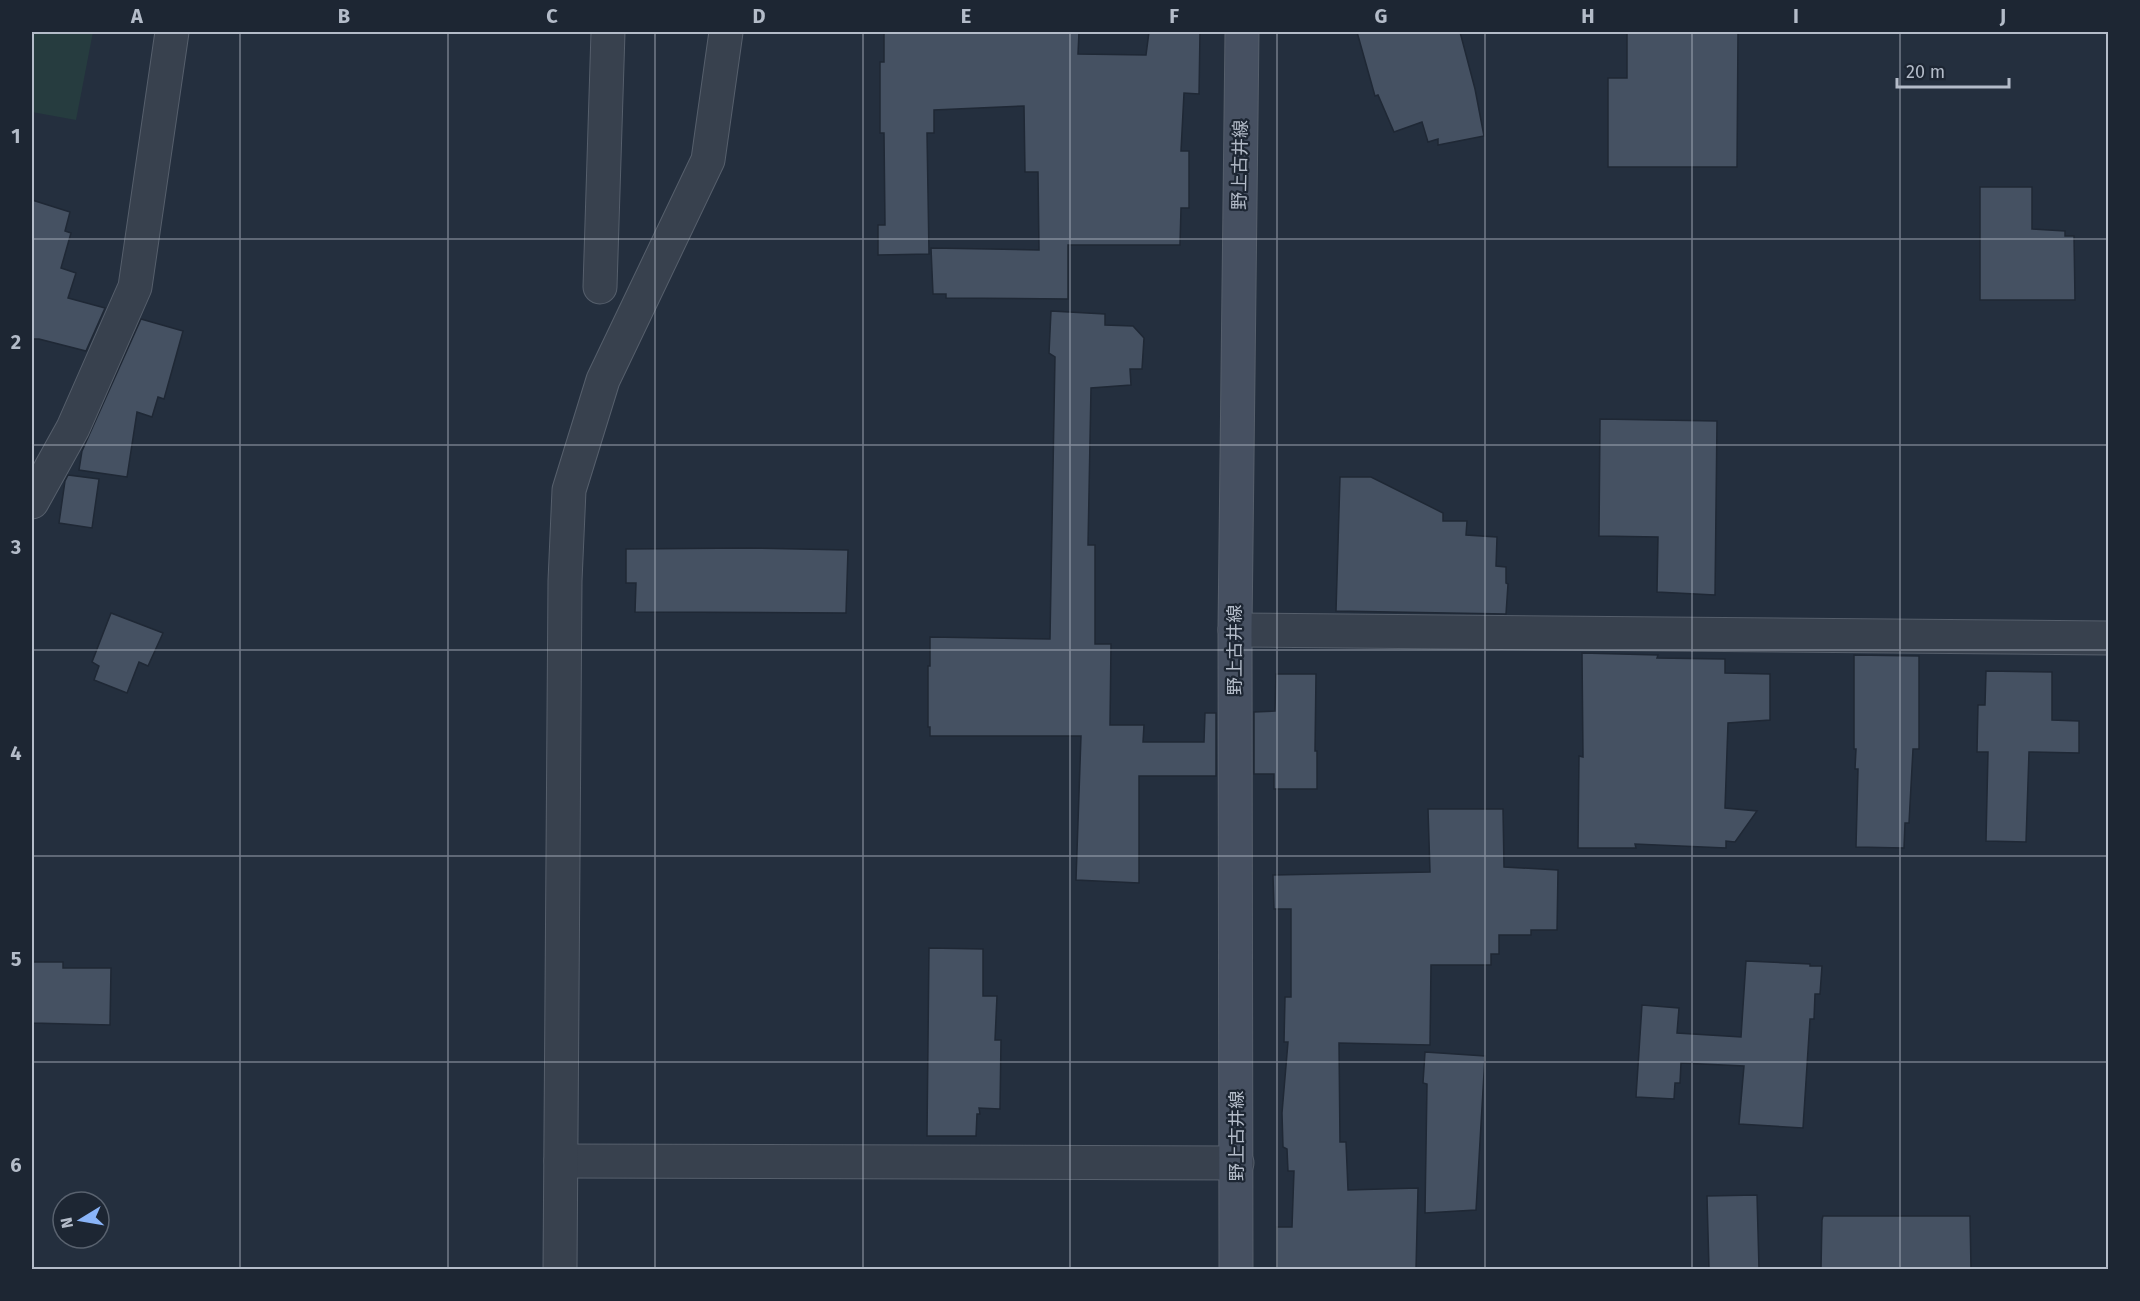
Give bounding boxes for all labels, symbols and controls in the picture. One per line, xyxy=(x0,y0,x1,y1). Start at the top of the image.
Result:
text: A xyxy=(130,4,144,28)
text: B xyxy=(338,4,350,28)
text: C xyxy=(546,4,558,28)
text: D xyxy=(752,4,766,28)
text: E xyxy=(961,4,971,28)
text: F xyxy=(1169,4,1179,28)
text: G xyxy=(1375,4,1387,28)
text: H xyxy=(1581,4,1595,28)
text: I xyxy=(1793,4,1799,28)
text: J xyxy=(1999,4,2006,28)
scale bar xyxy=(1897,51,2010,89)
text: 20 m xyxy=(1906,61,1945,83)
street label: 野上古井線 xyxy=(1228,120,1252,210)
text: 1 xyxy=(11,124,21,148)
text: 2 xyxy=(11,330,21,354)
text: 3 xyxy=(10,535,21,559)
street label: 野上古井線 xyxy=(1224,605,1246,695)
text: 4 xyxy=(10,741,22,765)
text: 5 xyxy=(11,947,22,971)
street label: 野上古井線 xyxy=(1226,1091,1248,1181)
text: 6 xyxy=(10,1153,22,1177)
north arrow xyxy=(51,1190,111,1250)
text: N xyxy=(56,1216,77,1230)

